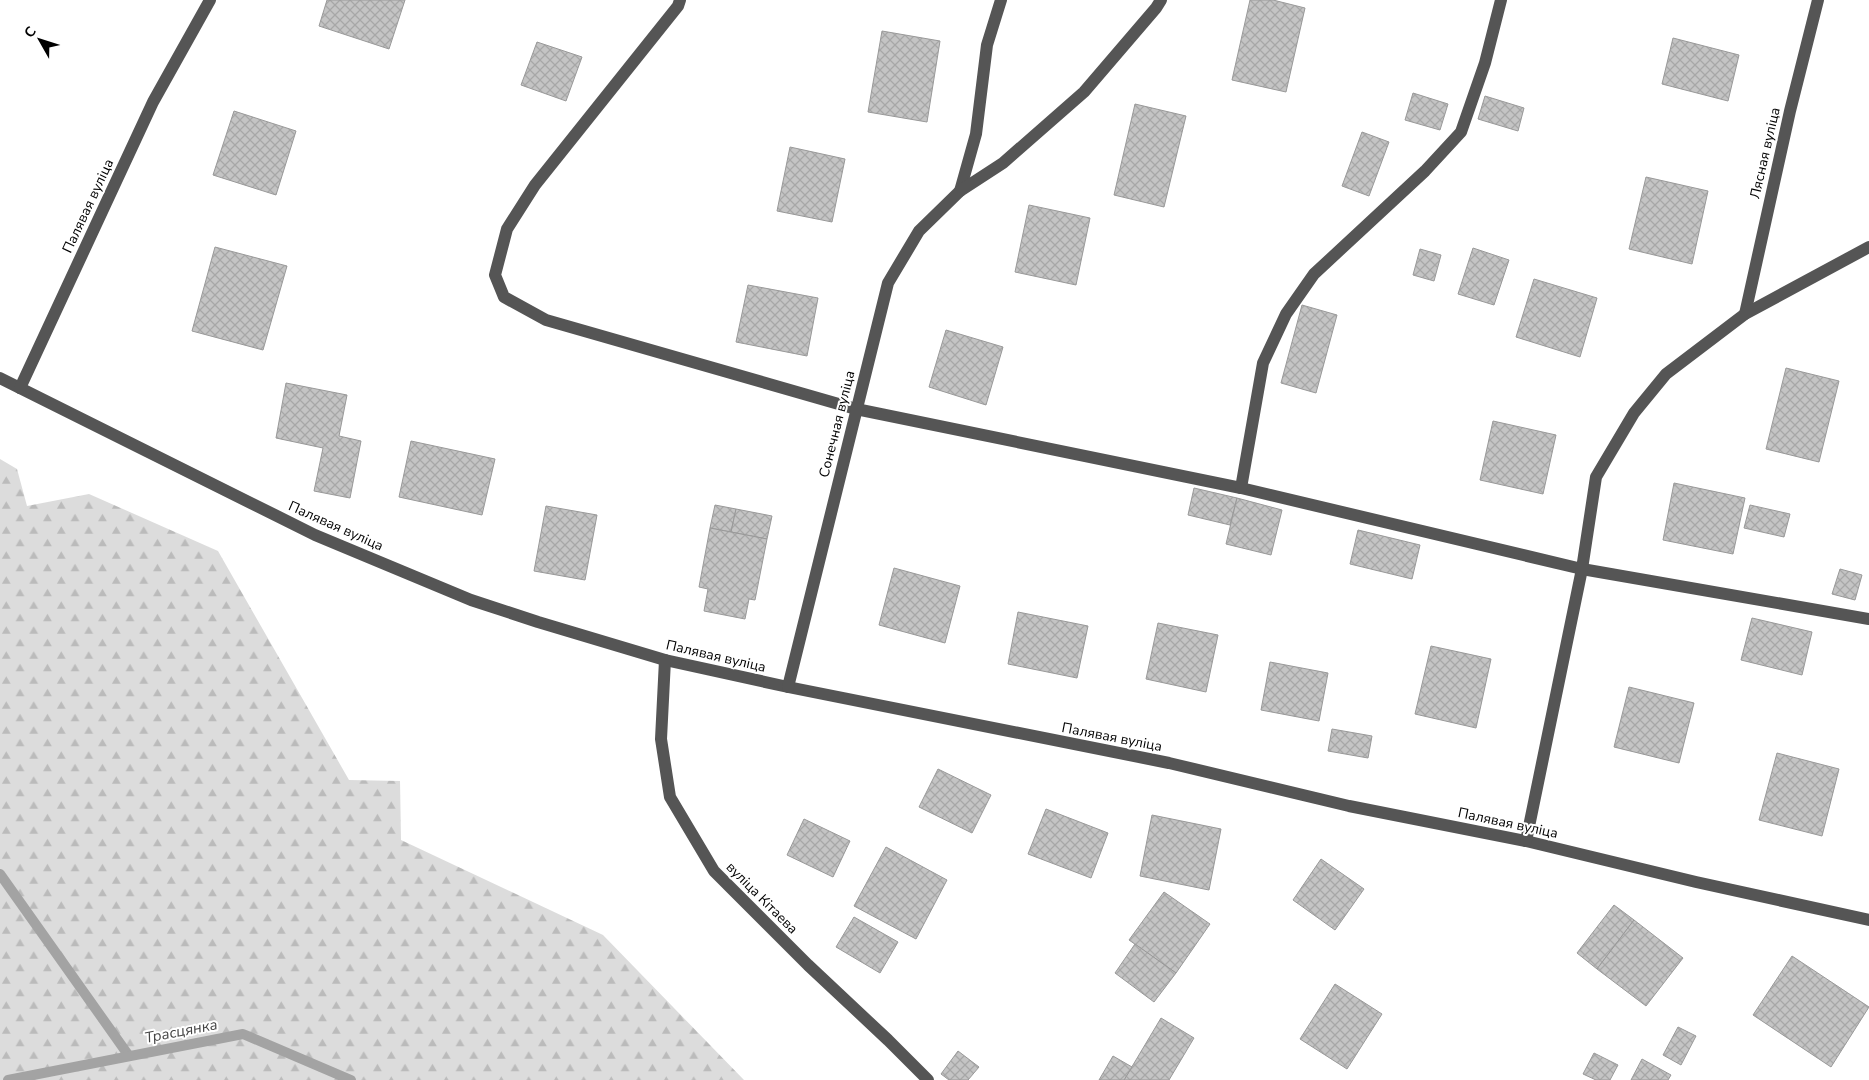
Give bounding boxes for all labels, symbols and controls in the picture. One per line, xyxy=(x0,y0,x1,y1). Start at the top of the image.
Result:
north arrow xyxy=(15,15,65,65)
text: С xyxy=(20,22,41,42)
street label: Лясная вуліца xyxy=(1745,105,1785,201)
street label: Палявая вуліца xyxy=(58,156,118,256)
street label: Сонечная вуліца xyxy=(815,369,859,479)
street label: Палявая вуліца xyxy=(286,497,386,555)
street label: Палявая вуліца xyxy=(664,635,768,677)
street label: Палявая вуліца xyxy=(1060,718,1164,756)
street label: Палявая вуліца xyxy=(1456,803,1560,843)
street label: вуліца Кітаева xyxy=(722,858,802,938)
water label: Трасцянка xyxy=(143,1014,219,1048)

